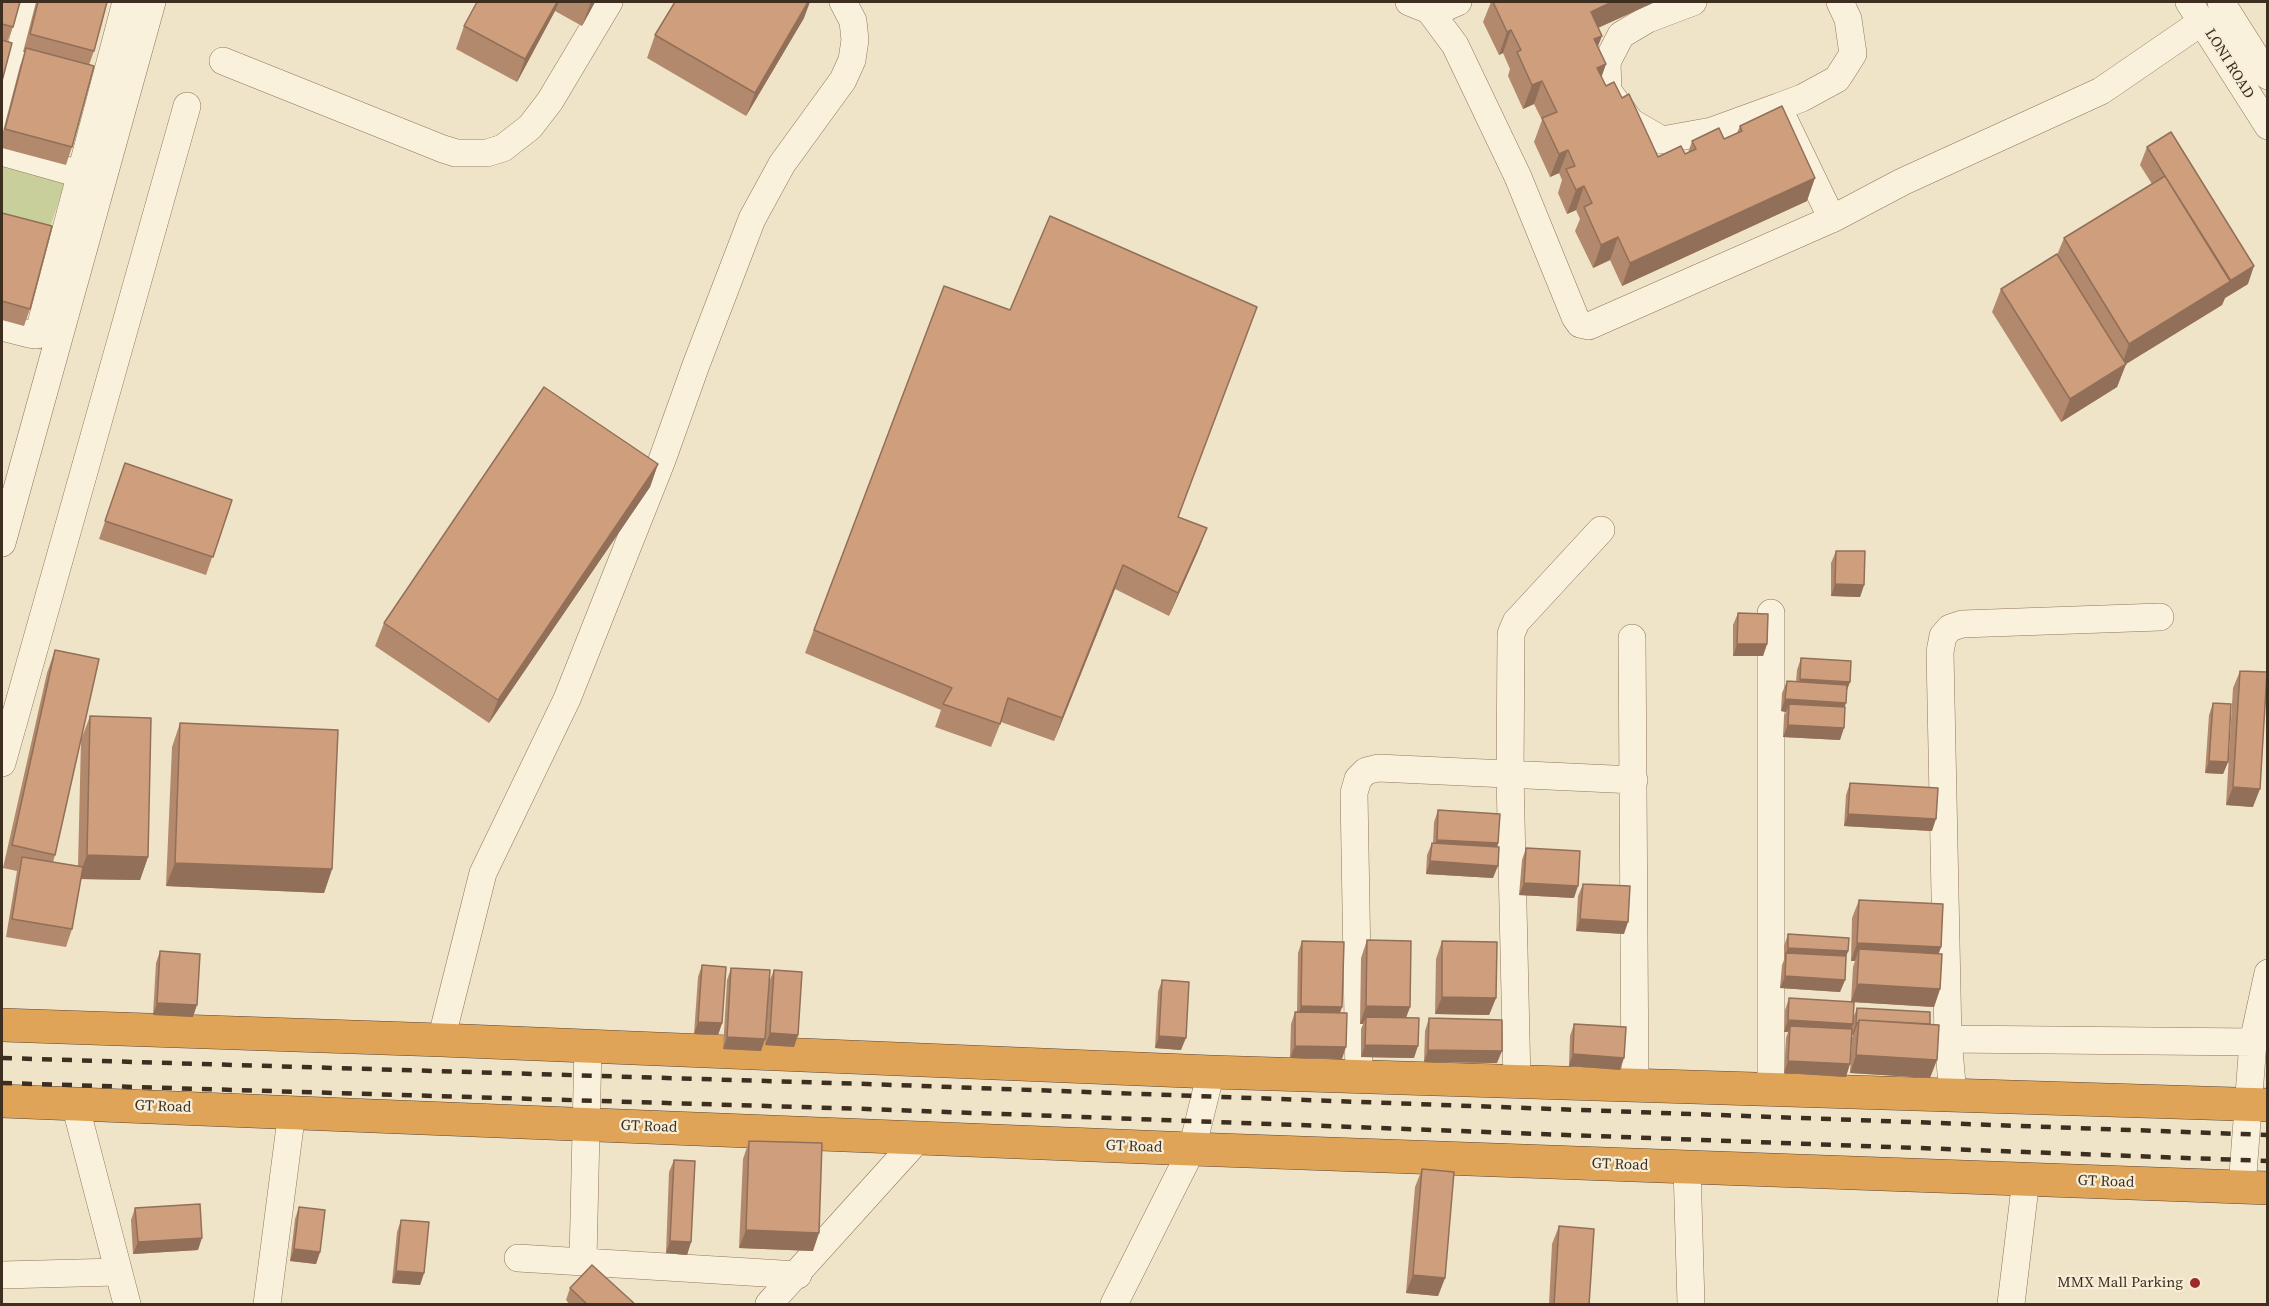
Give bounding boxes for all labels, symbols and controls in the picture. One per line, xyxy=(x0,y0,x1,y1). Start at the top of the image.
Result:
street label: LONI ROAD xyxy=(2200,26,2258,102)
street label: GT Road xyxy=(134,1097,192,1117)
street label: GT Road xyxy=(620,1117,678,1137)
street label: GT Road xyxy=(1105,1137,1163,1157)
street label: GT Road xyxy=(1591,1155,1649,1175)
street label: GT Road xyxy=(2077,1172,2135,1192)
place label: MMX Mall Parking xyxy=(2057,1274,2183,1292)
marker: MMX Mall Parking xyxy=(2188,1276,2202,1290)

